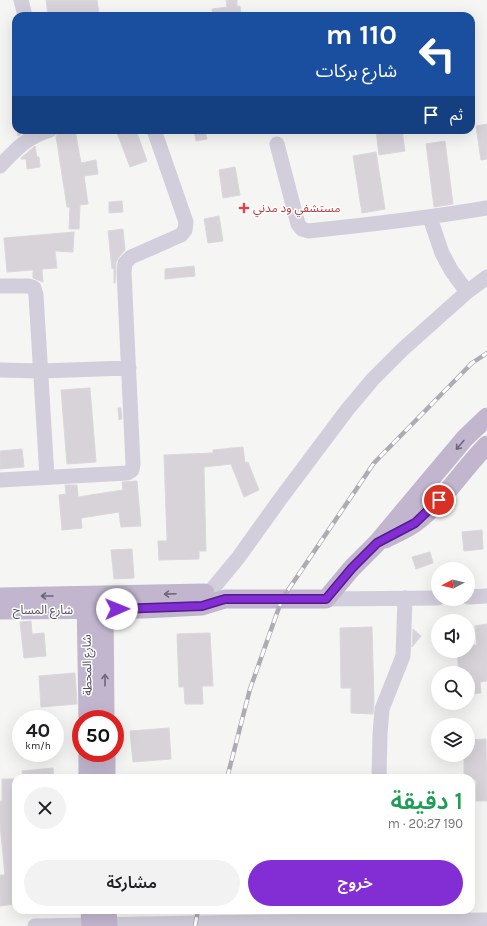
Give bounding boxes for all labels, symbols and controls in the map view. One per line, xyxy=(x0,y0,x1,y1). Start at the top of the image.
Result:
text: 110 m xyxy=(326,18,397,51)
icon: left xyxy=(411,28,463,80)
text: شارع بركات xyxy=(316,60,397,82)
icon: arrive xyxy=(420,104,442,126)
text: ثم xyxy=(450,106,463,124)
place label: مستشفي ود مدني xyxy=(253,201,340,218)
marker: مستشفي ود مدني xyxy=(238,202,250,214)
one-way arrow xyxy=(455,439,464,450)
pin xyxy=(422,483,456,517)
icon: arrive xyxy=(428,489,450,511)
north arrow xyxy=(431,562,475,606)
map controls xyxy=(431,562,475,762)
position arrow xyxy=(96,588,138,630)
one-way arrow xyxy=(164,590,177,598)
one-way arrow xyxy=(41,592,54,600)
street label: شارع المساح xyxy=(13,603,73,619)
button: sound xyxy=(431,614,475,658)
street label: شارع المحطة xyxy=(79,634,97,696)
button: search xyxy=(431,666,475,710)
one-way arrow xyxy=(101,674,109,687)
speed limit sign: 50 xyxy=(72,710,124,762)
button: layers xyxy=(431,718,475,762)
text: 40 xyxy=(26,719,50,742)
text: km/h xyxy=(25,740,51,752)
button: close xyxy=(24,787,66,829)
text: 1 دقيقة xyxy=(390,787,463,815)
text: 190 m · 20:27 xyxy=(388,816,463,831)
button: مشاركة xyxy=(24,860,240,906)
button: خروج xyxy=(248,860,463,906)

